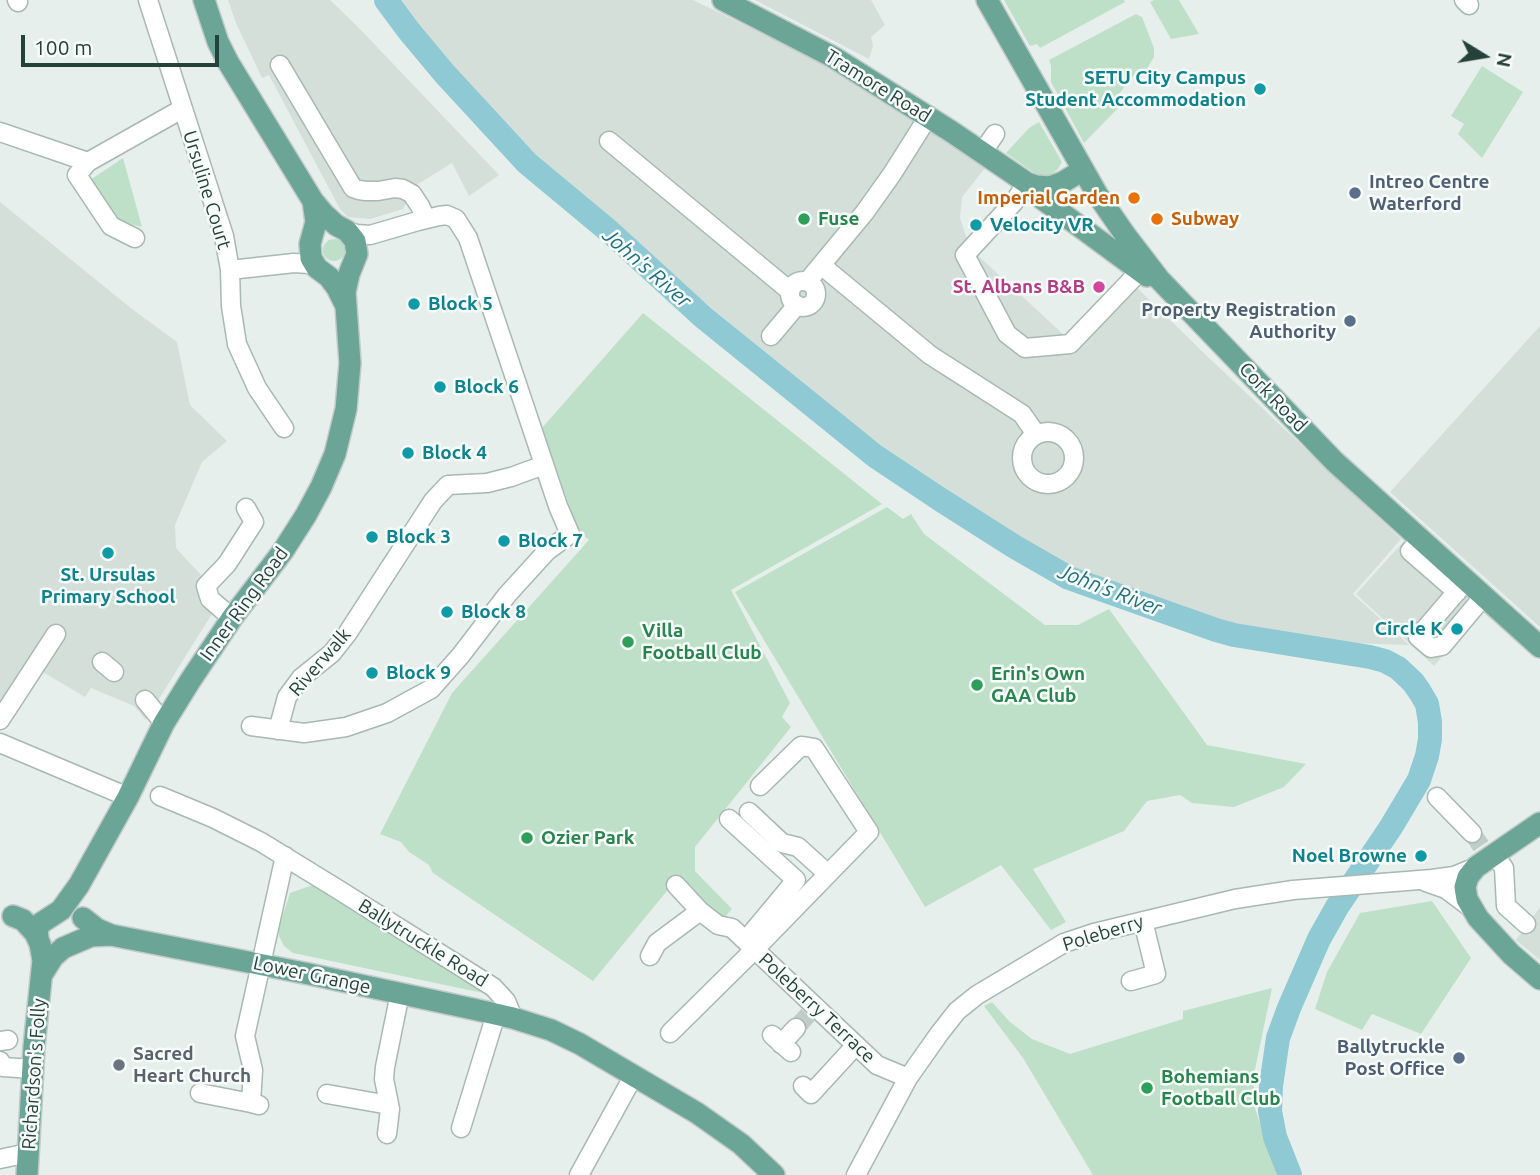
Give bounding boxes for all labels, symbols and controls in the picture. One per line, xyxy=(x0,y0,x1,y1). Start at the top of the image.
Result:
scale bar xyxy=(24,21,222,65)
north arrow xyxy=(1449,21,1519,91)
text: 100 m xyxy=(34,35,92,59)
street label: Tramore Road xyxy=(821,44,935,128)
text: N xyxy=(1492,51,1517,69)
place label: SETU City Campus Student Accommodation xyxy=(1025,67,1246,111)
marker: SETU City Campus Student Accommodation xyxy=(1252,81,1268,97)
street label: Ursuline Court xyxy=(178,128,236,252)
place label: Intreo Centre Waterford xyxy=(1369,171,1489,215)
marker: Intreo Centre Waterford xyxy=(1347,185,1363,201)
place label: Imperial Garden xyxy=(977,187,1120,209)
marker: Imperial Garden xyxy=(1126,190,1142,206)
place label: Fuse xyxy=(818,208,859,230)
place label: Subway xyxy=(1171,208,1239,230)
marker: Fuse xyxy=(796,211,812,227)
marker: Subway xyxy=(1149,211,1165,227)
place label: Velocity VR xyxy=(990,214,1094,236)
marker: Velocity VR xyxy=(968,217,984,233)
water label: John's River xyxy=(598,223,696,313)
place label: St. Albans B&B xyxy=(953,276,1085,298)
marker: St. Albans B&B xyxy=(1091,279,1107,295)
place label: Block 5 xyxy=(428,293,493,315)
marker: Block 5 xyxy=(406,296,422,312)
place label: Property Registration Authority xyxy=(1141,299,1336,343)
marker: Property Registration Authority xyxy=(1342,313,1358,329)
street label: Cork Road xyxy=(1234,358,1312,436)
place label: Block 6 xyxy=(454,376,519,398)
marker: Block 6 xyxy=(432,379,448,395)
place label: Block 4 xyxy=(422,442,487,464)
marker: Block 4 xyxy=(400,445,416,461)
place label: Block 3 xyxy=(386,526,451,548)
marker: Block 3 xyxy=(364,529,380,545)
place label: Block 7 xyxy=(518,530,583,552)
marker: Block 7 xyxy=(496,533,512,549)
street label: Inner Ring Road xyxy=(195,543,293,665)
marker: St. Ursulas Primary School xyxy=(100,545,116,561)
water label: John's River xyxy=(1055,559,1165,621)
place label: St. Ursulas Primary School xyxy=(41,564,175,608)
place label: Block 8 xyxy=(461,601,526,623)
marker: Block 8 xyxy=(439,604,455,620)
place label: Circle K xyxy=(1375,618,1443,640)
place label: Villa Football Club xyxy=(642,620,762,664)
marker: Circle K xyxy=(1449,621,1465,637)
street label: Riverwalk xyxy=(284,623,356,701)
marker: Villa Football Club xyxy=(620,634,636,650)
place label: Block 9 xyxy=(386,662,451,684)
place label: Erin's Own GAA Club xyxy=(991,663,1085,707)
marker: Block 9 xyxy=(364,665,380,681)
marker: Erin's Own GAA Club xyxy=(969,677,985,693)
place label: Ozier Park xyxy=(541,827,634,849)
marker: Ozier Park xyxy=(519,830,535,846)
place label: Noel Browne xyxy=(1292,845,1407,867)
marker: Noel Browne xyxy=(1413,848,1429,864)
street label: Ballytruckle Road xyxy=(354,894,492,992)
street label: Poleberry xyxy=(1060,910,1146,956)
street label: Poleberry Terrace xyxy=(754,948,880,1068)
street label: Lower Grange xyxy=(251,951,373,999)
street label: Richardson's Folly xyxy=(17,998,51,1150)
place label: Ballytruckle Post Office xyxy=(1337,1036,1445,1080)
place label: Sacred Heart Church xyxy=(133,1043,251,1087)
marker: Ballytruckle Post Office xyxy=(1451,1050,1467,1066)
marker: Sacred Heart Church xyxy=(111,1057,127,1073)
place label: Bohemians Football Club xyxy=(1161,1066,1281,1110)
marker: Bohemians Football Club xyxy=(1139,1080,1155,1096)

